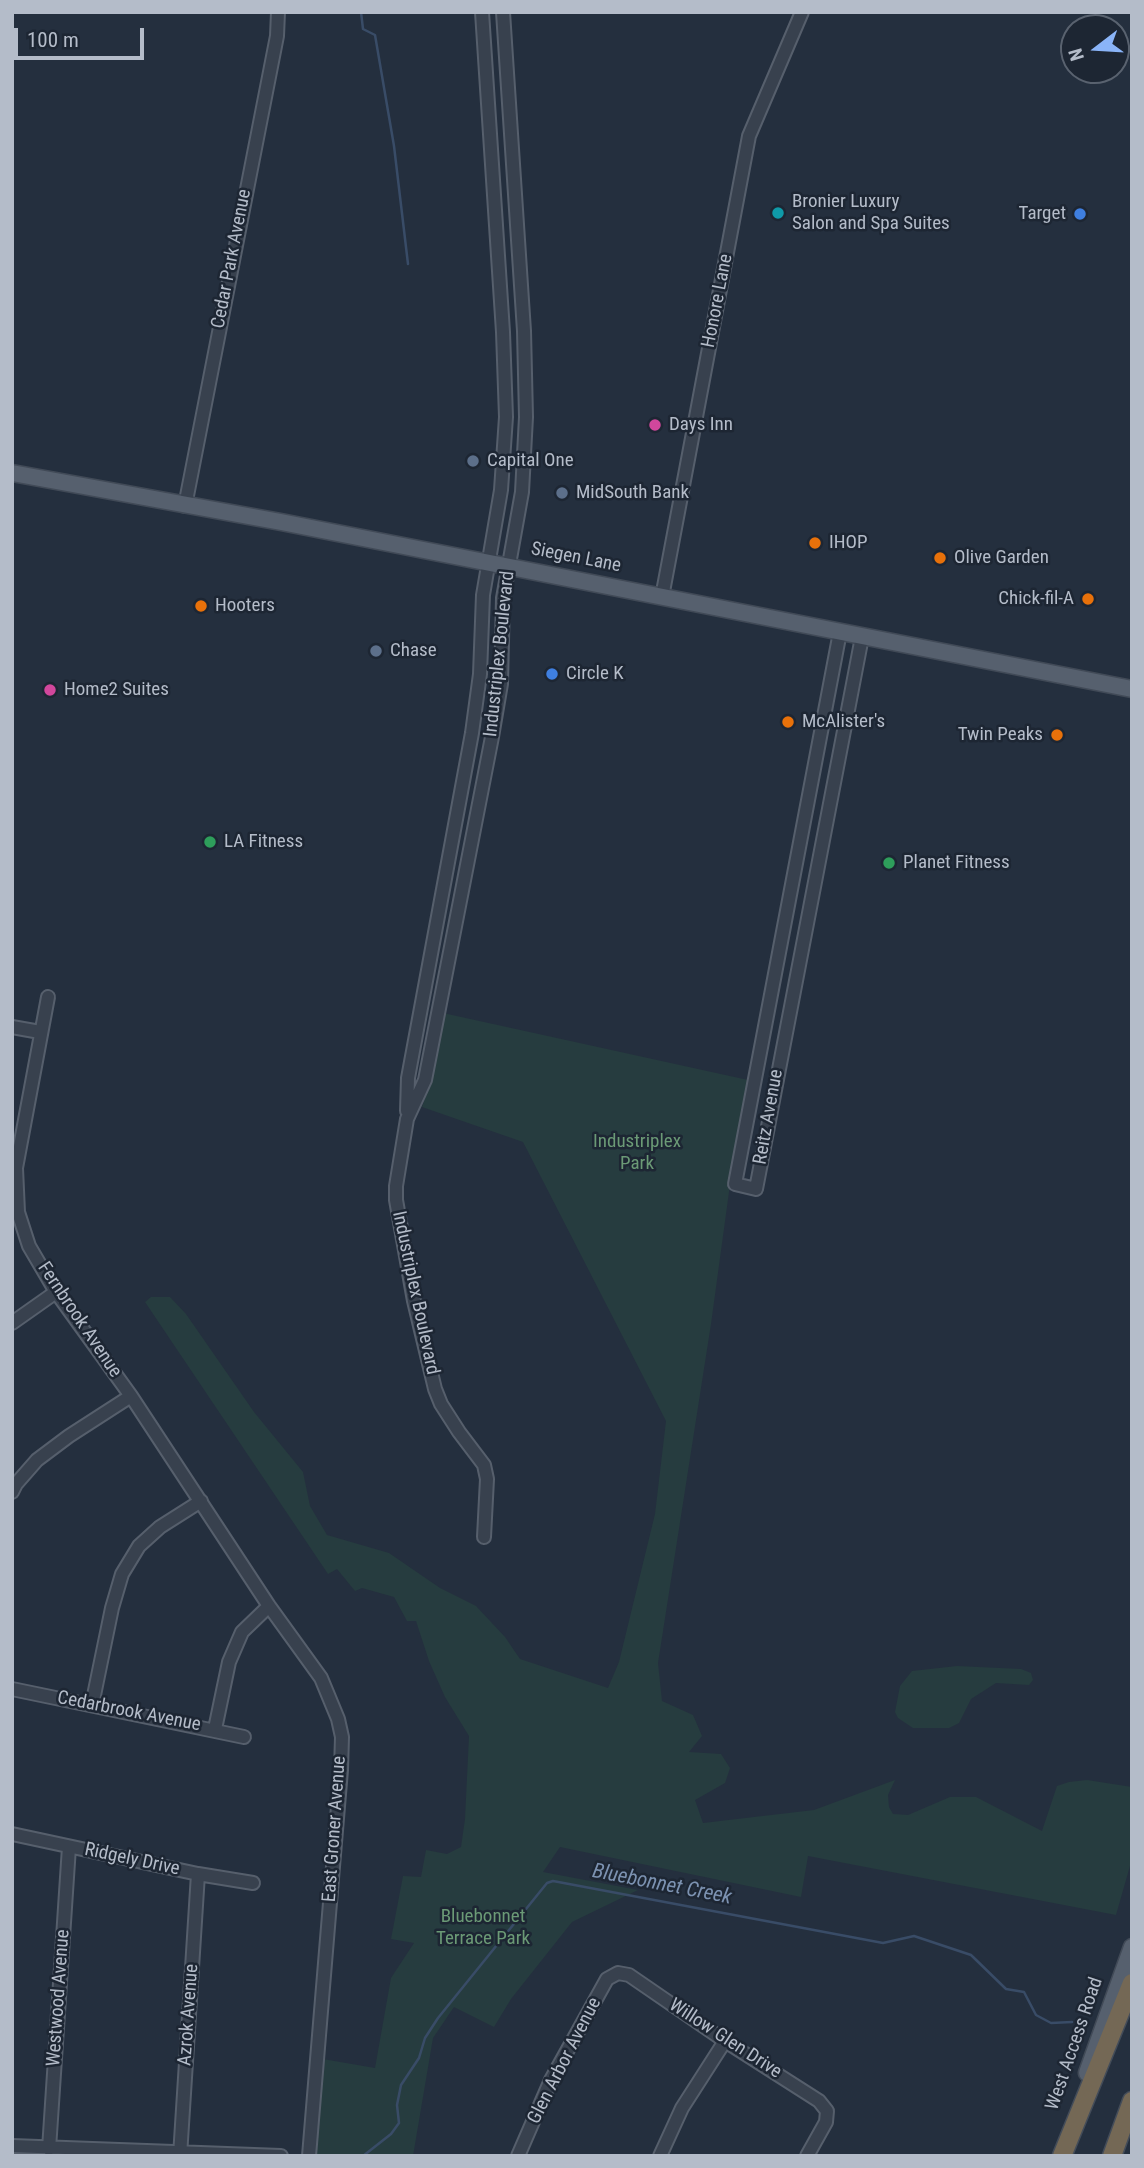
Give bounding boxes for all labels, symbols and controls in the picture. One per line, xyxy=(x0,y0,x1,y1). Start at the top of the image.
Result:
scale bar xyxy=(18,14,147,58)
north arrow xyxy=(1060,14,1130,84)
text: 100 m xyxy=(27,28,79,52)
text: N xyxy=(1064,46,1089,64)
street label: Cedar Park Avenue xyxy=(207,187,257,331)
place label: Bronier Luxury Salon and Spa Suites xyxy=(792,191,950,235)
place label: Target xyxy=(1019,203,1066,225)
marker: Bronier Luxury Salon and Spa Suites xyxy=(770,205,786,221)
marker: Target xyxy=(1072,206,1088,222)
street label: Honore Lane xyxy=(698,252,738,350)
place label: Days Inn xyxy=(669,414,733,436)
marker: Days Inn xyxy=(647,417,663,433)
place label: Capital One xyxy=(487,450,574,472)
marker: Capital One xyxy=(465,453,481,469)
place label: MidSouth Bank xyxy=(576,482,689,504)
marker: MidSouth Bank xyxy=(554,485,570,501)
place label: IHOP xyxy=(829,532,867,554)
marker: IHOP xyxy=(807,535,823,551)
street label: Siegen Lane xyxy=(529,538,623,578)
place label: Olive Garden xyxy=(954,547,1049,569)
marker: Olive Garden xyxy=(932,550,948,566)
street label: Industriplex Boulevard xyxy=(480,570,520,738)
place label: Chick-fil-A xyxy=(998,588,1074,610)
marker: Chick-fil-A xyxy=(1080,591,1096,607)
place label: Hooters xyxy=(215,595,275,617)
marker: Hooters xyxy=(193,598,209,614)
place label: Chase xyxy=(390,640,437,662)
marker: Chase xyxy=(368,643,384,659)
place label: Circle K xyxy=(566,663,624,685)
marker: Circle K xyxy=(544,666,560,682)
place label: Home2 Suites xyxy=(64,679,169,701)
marker: Home2 Suites xyxy=(42,682,58,698)
place label: McAlister's xyxy=(802,711,885,733)
marker: McAlister's xyxy=(780,714,796,730)
place label: Twin Peaks xyxy=(958,724,1043,746)
marker: Twin Peaks xyxy=(1049,727,1065,743)
place label: LA Fitness xyxy=(224,831,303,853)
marker: LA Fitness xyxy=(202,834,218,850)
place label: Planet Fitness xyxy=(903,852,1010,874)
marker: Planet Fitness xyxy=(881,855,897,871)
street label: Reitz Avenue xyxy=(749,1068,789,1166)
park label: Industriplex Park xyxy=(593,1131,681,1175)
street label: Industriplex Boulevard xyxy=(387,1209,443,1377)
street label: Fernbrook Avenue xyxy=(32,1258,126,1382)
street label: Cedarbrook Avenue xyxy=(55,1687,203,1737)
street label: East Groner Avenue xyxy=(319,1755,351,1903)
street label: Ridgely Drive xyxy=(82,1839,182,1881)
water label: Bluebonnet Creek xyxy=(590,1859,734,1911)
park label: Bluebonnet Terrace Park xyxy=(436,1906,530,1950)
street label: Westwood Avenue xyxy=(43,1929,75,2067)
street label: Azrok Avenue xyxy=(174,1963,204,2067)
street label: West Access Road xyxy=(1042,1975,1108,2113)
street label: Glen Arbor Avenue xyxy=(523,1994,607,2128)
street label: Willow Glen Drive xyxy=(664,1994,786,2084)

